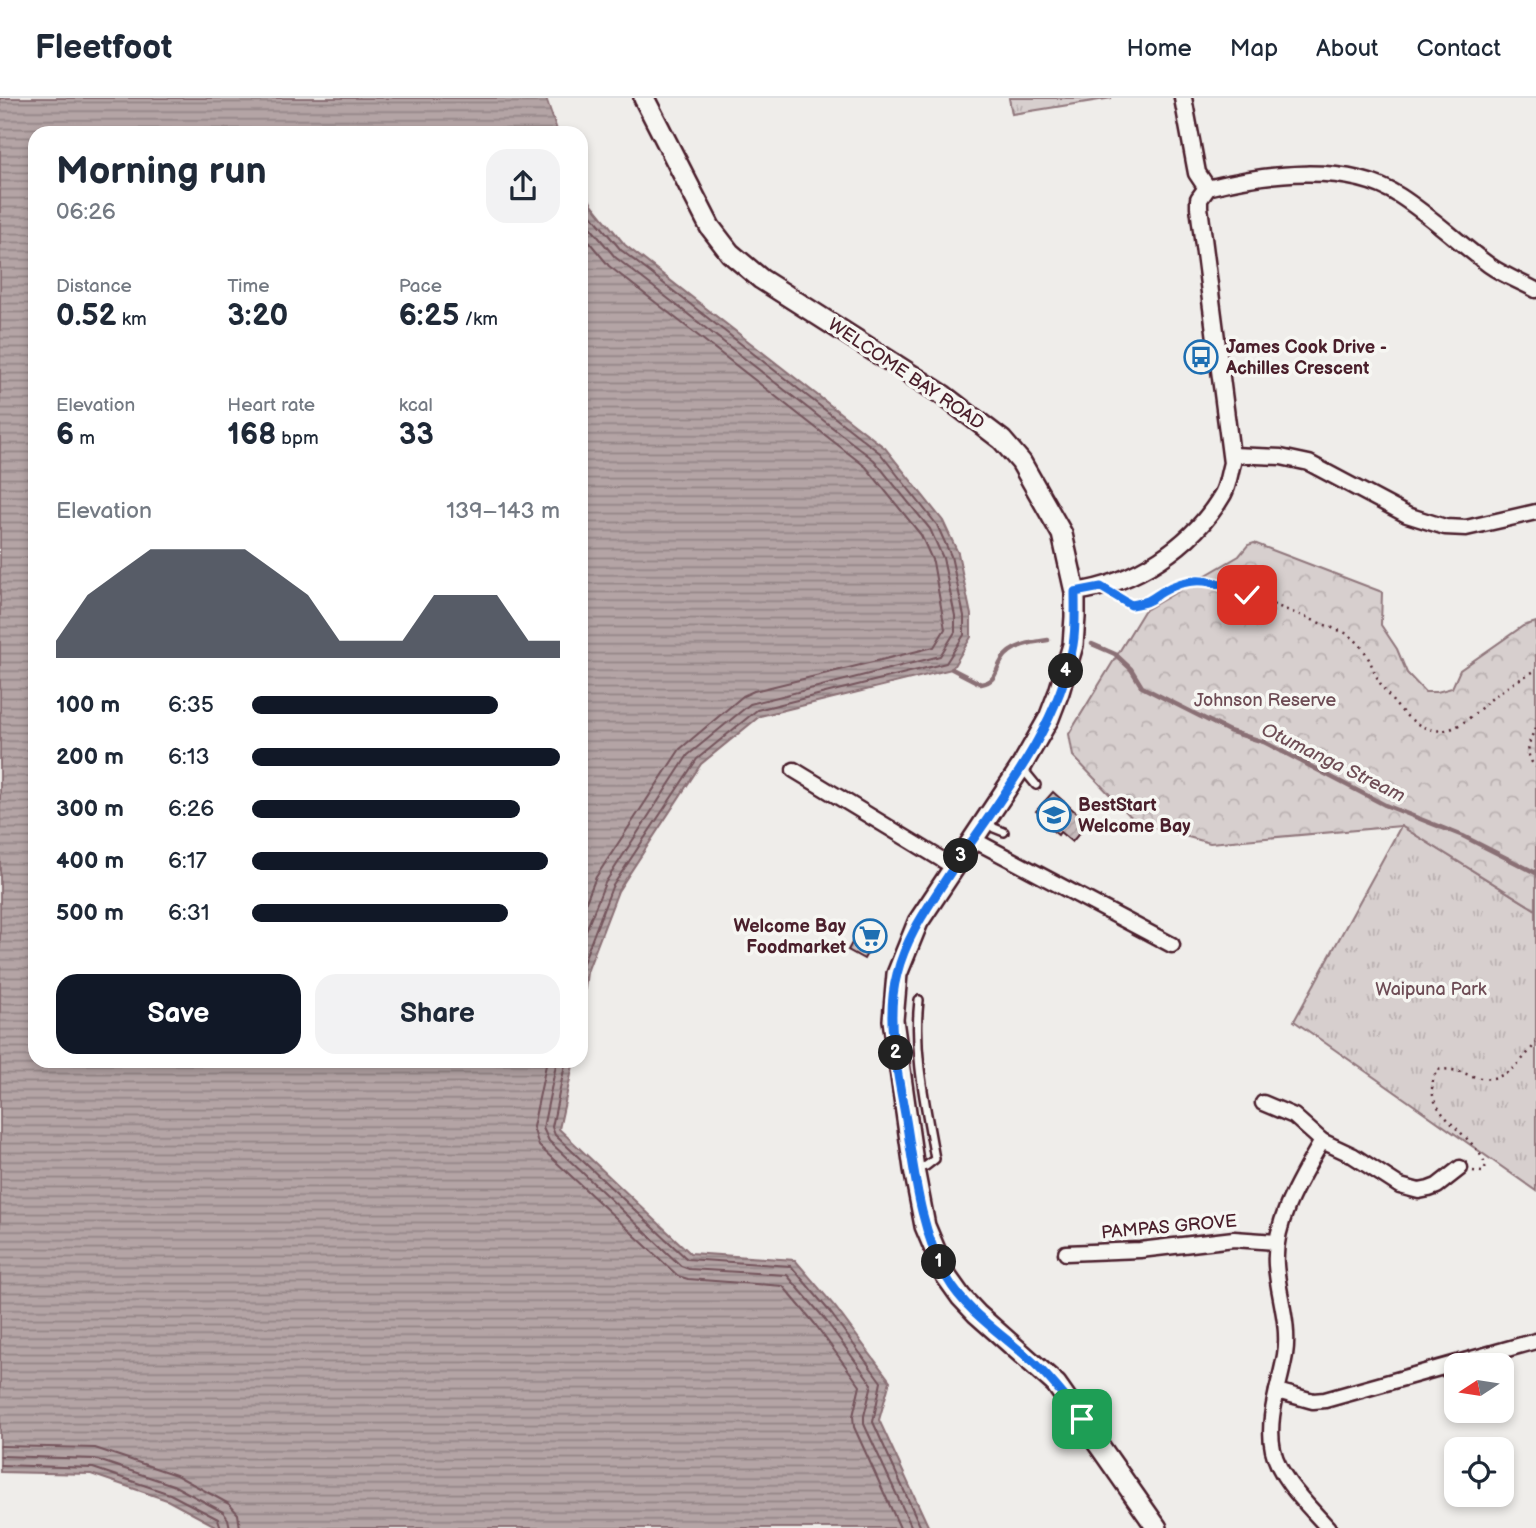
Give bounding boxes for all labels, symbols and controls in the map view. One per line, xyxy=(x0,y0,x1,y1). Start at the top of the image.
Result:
text: Fleetfoot xyxy=(35,28,172,68)
text: Home xyxy=(1127,34,1192,63)
text: Map xyxy=(1230,34,1278,63)
text: About xyxy=(1316,34,1378,63)
text: Contact xyxy=(1416,34,1501,63)
text: Morning run xyxy=(56,149,267,194)
button: share xyxy=(486,149,560,223)
text: 06:26 xyxy=(56,198,116,226)
text: Distance xyxy=(56,275,132,298)
text: Time xyxy=(227,275,269,298)
text: Pace xyxy=(399,275,442,298)
text: 0.52 xyxy=(56,298,117,334)
text: 3:20 xyxy=(227,298,288,334)
text: 6:25 xyxy=(399,298,459,334)
text: km xyxy=(117,308,147,331)
text: /km xyxy=(459,308,498,331)
street label: WELCOME BAY ROAD xyxy=(824,314,988,434)
place label: James Cook Drive - Achilles Crescent xyxy=(1225,337,1387,379)
bus stop icon: James Cook Drive - Achilles Crescent xyxy=(1182,338,1220,376)
text: Elevation xyxy=(56,394,135,417)
text: Heart rate xyxy=(227,394,315,417)
text: kcal xyxy=(399,394,433,417)
text: 6 xyxy=(56,417,74,453)
text: 168 xyxy=(227,417,276,453)
text: 33 xyxy=(399,417,434,453)
text: m xyxy=(74,427,95,450)
text: bpm xyxy=(276,427,319,450)
text: Elevation xyxy=(56,497,152,525)
text: 139–143 m xyxy=(446,497,560,525)
pin xyxy=(1217,565,1277,625)
icon: check xyxy=(1228,576,1266,614)
pin: 4 xyxy=(1048,654,1084,688)
text: 4 xyxy=(1060,659,1071,682)
park label: Johnson Reserve xyxy=(1194,690,1336,711)
text: 100 m xyxy=(56,691,120,719)
text: 6:35 xyxy=(168,691,214,719)
water label: Otumanga Stream xyxy=(1257,718,1409,808)
text: 200 m xyxy=(56,743,124,771)
text: 6:13 xyxy=(168,743,210,771)
text: 300 m xyxy=(56,795,124,823)
text: 6:26 xyxy=(168,795,214,823)
place label: BestStart Welcome Bay xyxy=(1078,795,1191,837)
school or university icon: BestStart Welcome Bay xyxy=(1035,796,1073,834)
pin: 3 xyxy=(944,838,978,874)
text: 3 xyxy=(955,844,966,867)
text: 400 m xyxy=(56,847,124,875)
text: 6:17 xyxy=(168,847,207,875)
text: 500 m xyxy=(56,899,124,927)
text: 6:31 xyxy=(168,899,210,927)
place label: Welcome Bay Foodmarket xyxy=(733,916,847,958)
supermarket icon: Welcome Bay Foodmarket xyxy=(851,917,889,955)
button: Save xyxy=(56,974,301,1054)
button: Share xyxy=(315,974,560,1054)
park label: Waipuna Park xyxy=(1375,979,1487,1000)
pin: 2 xyxy=(878,1035,914,1070)
text: 2 xyxy=(890,1041,901,1064)
street label: PAMPAS GROVE xyxy=(1100,1211,1238,1243)
pin: 1 xyxy=(922,1244,956,1280)
text: 1 xyxy=(935,1250,943,1273)
north arrow xyxy=(1444,1353,1514,1423)
map controls xyxy=(1444,1353,1514,1507)
pin xyxy=(1052,1389,1112,1449)
icon: arrive xyxy=(1063,1400,1101,1438)
button: locate xyxy=(1444,1437,1514,1507)

